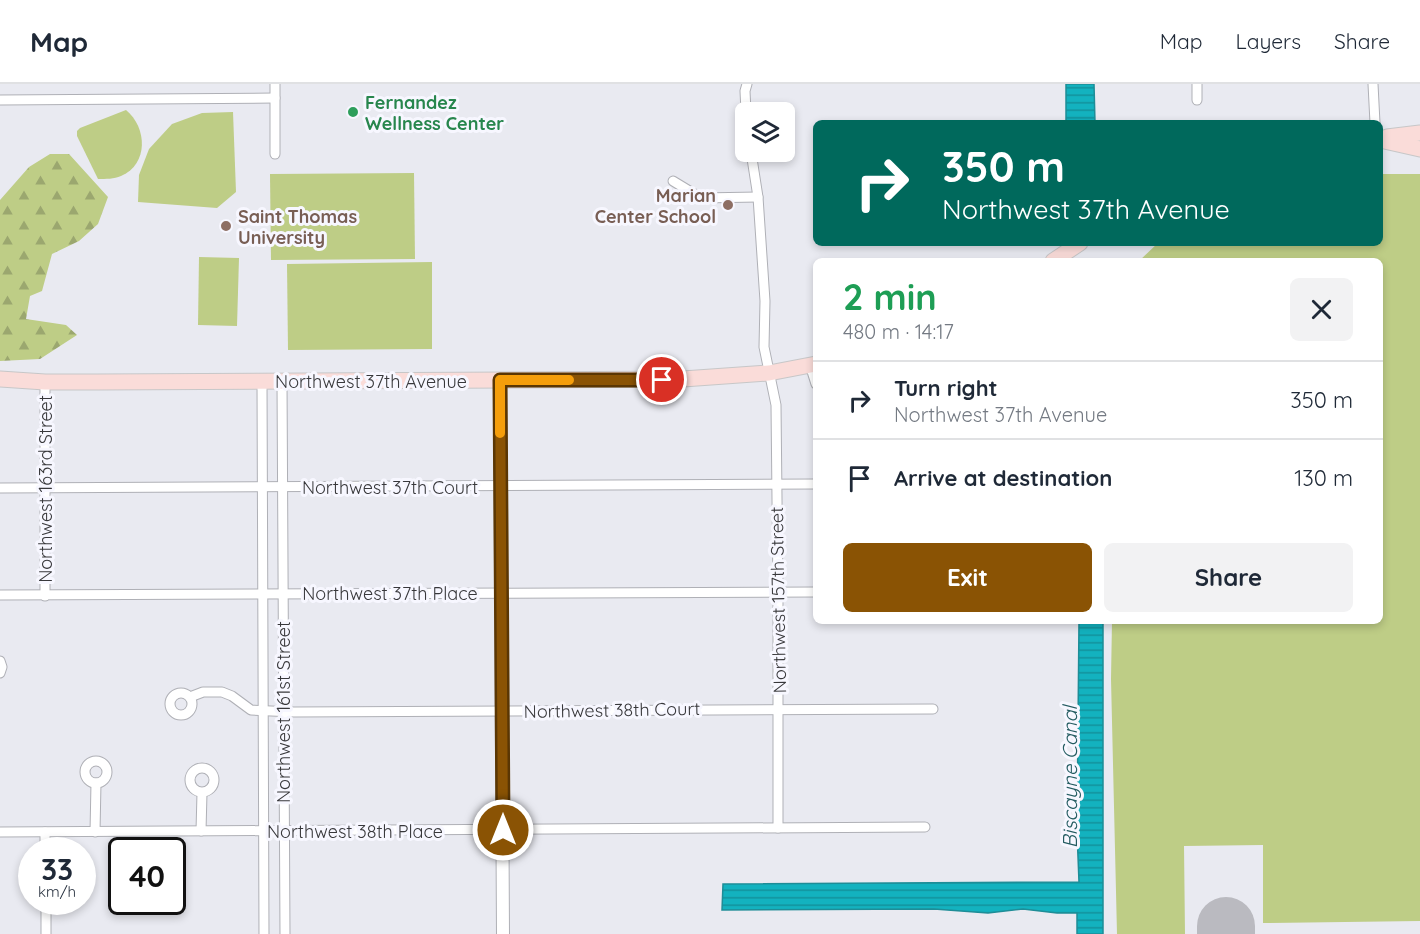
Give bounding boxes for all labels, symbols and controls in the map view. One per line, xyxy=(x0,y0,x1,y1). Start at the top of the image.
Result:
text: Map xyxy=(30,24,88,59)
text: Map xyxy=(1160,28,1203,54)
text: Layers xyxy=(1236,28,1301,54)
text: Share xyxy=(1334,28,1390,54)
place label: Fernandez Wellness Center xyxy=(365,91,504,135)
map controls xyxy=(735,102,795,162)
button: layers xyxy=(735,102,795,162)
marker: Fernandez Wellness Center xyxy=(346,105,360,119)
text: 350 m xyxy=(942,140,1065,193)
icon: right xyxy=(843,144,921,222)
place label: Marian Center School xyxy=(595,184,716,228)
text: Northwest 37th Avenue xyxy=(942,192,1230,226)
marker: Marian Center School xyxy=(721,198,735,212)
place label: Saint Thomas University xyxy=(238,205,357,249)
marker: Saint Thomas University xyxy=(219,219,233,233)
text: 2 min xyxy=(843,274,937,319)
button: close xyxy=(1290,278,1353,341)
text: 480 m · 14:17 xyxy=(843,319,954,344)
pin xyxy=(636,354,687,405)
icon: arrive xyxy=(645,363,678,396)
street label: Northwest 37th Avenue xyxy=(275,370,467,393)
text: Turn right xyxy=(894,374,998,402)
icon: right xyxy=(843,384,876,417)
text: 350 m xyxy=(1290,386,1353,414)
street label: Northwest 163rd Street xyxy=(34,395,57,583)
text: Northwest 37th Avenue xyxy=(894,402,1107,427)
icon: arrive xyxy=(843,462,876,495)
text: Arrive at destination xyxy=(894,464,1112,492)
text: 130 m xyxy=(1294,464,1353,492)
street label: Northwest 37th Court xyxy=(302,476,478,499)
street label: Northwest 157th Street xyxy=(765,507,791,693)
button: Exit xyxy=(843,543,1092,612)
button: Share xyxy=(1104,543,1353,612)
street label: Northwest 37th Place xyxy=(302,582,478,605)
street label: Northwest 161st Street xyxy=(272,621,295,803)
street label: Northwest 38th Court xyxy=(523,697,701,723)
water label: Biscayne Canal xyxy=(1057,703,1082,848)
position arrow xyxy=(471,798,535,862)
street label: Northwest 38th Place xyxy=(267,820,443,843)
speed limit sign: 40 xyxy=(108,837,186,915)
text: 33 xyxy=(41,850,73,888)
text: km/h xyxy=(38,882,76,901)

